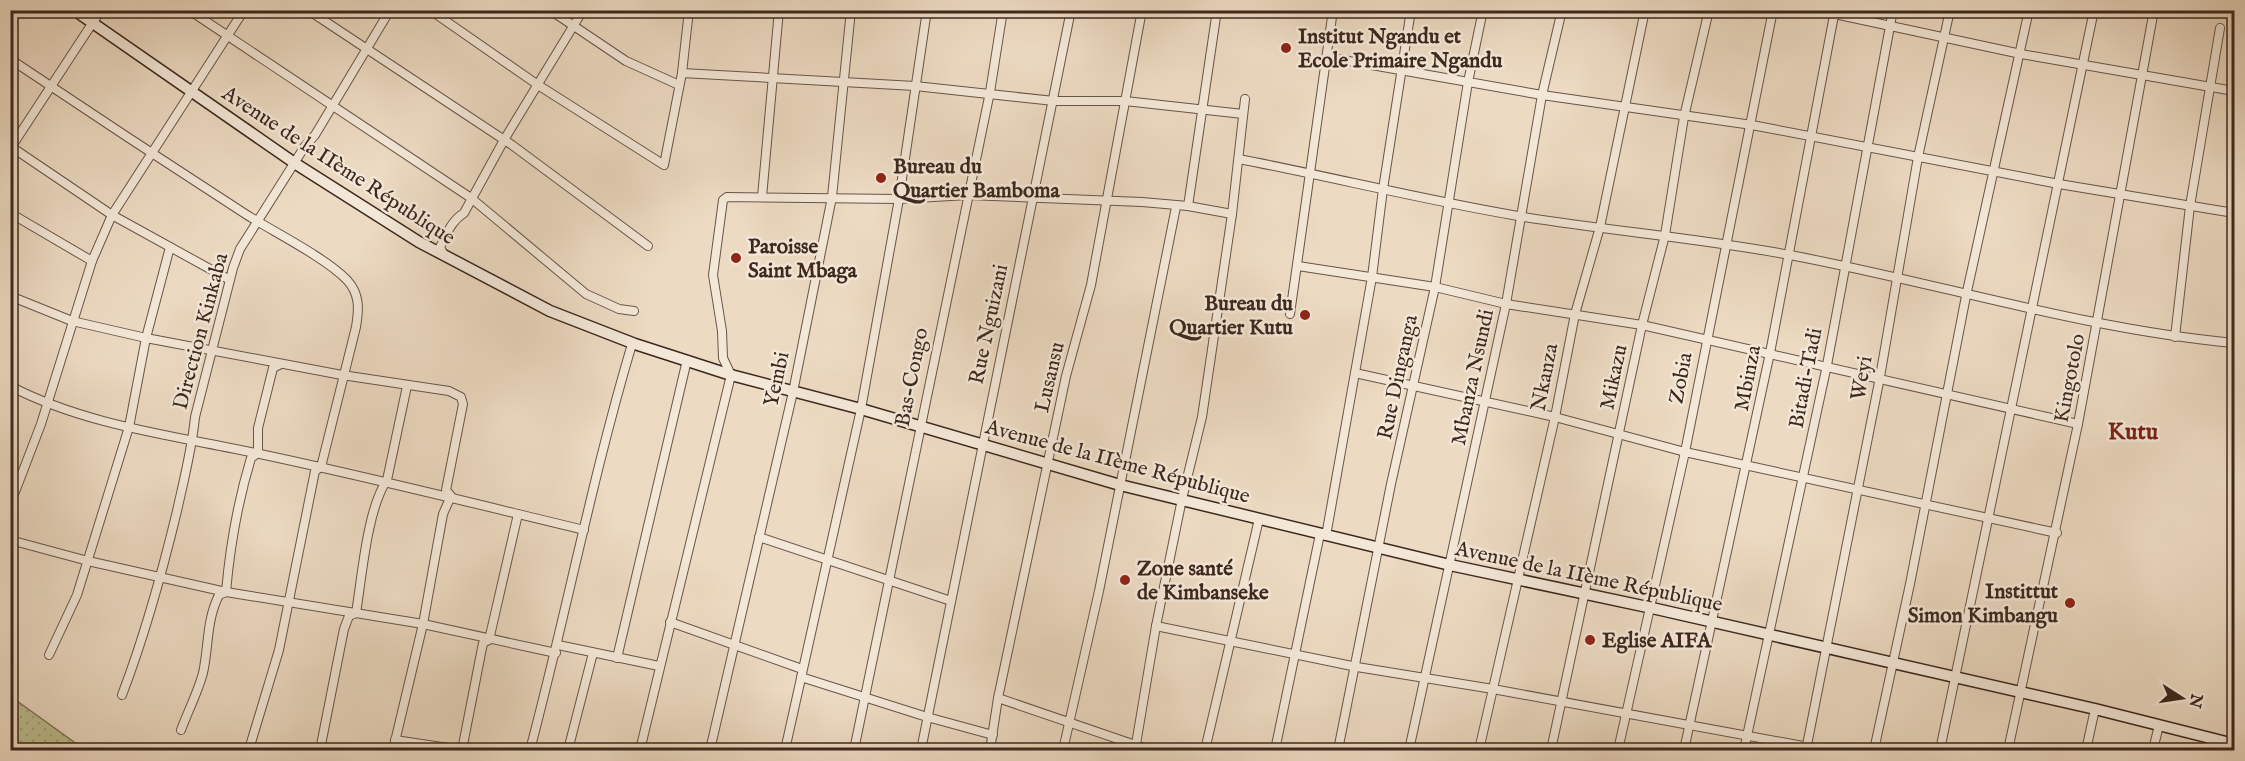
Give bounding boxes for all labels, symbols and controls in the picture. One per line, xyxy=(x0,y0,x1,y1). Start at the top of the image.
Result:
place label: Institut Ngandu et Ecole Primaire Ngandu xyxy=(1298,24,1502,75)
marker: Institut Ngandu et Ecole Primaire Ngandu xyxy=(1279,41,1293,55)
street label: Avenue de la IIème République xyxy=(216,80,460,252)
place label: Bureau du Quartier Bamboma xyxy=(893,154,1060,205)
marker: Bureau du Quartier Bamboma xyxy=(874,171,888,185)
place label: Paroisse Saint Mbaga xyxy=(748,234,858,285)
street label: Direction Kinkaba xyxy=(168,249,236,413)
marker: Paroisse Saint Mbaga xyxy=(729,251,743,265)
street label: Rue Nguizani xyxy=(964,262,1015,387)
place label: Bureau du Quartier Kutu xyxy=(1169,291,1293,342)
street label: Mbanza Nsundi xyxy=(1446,307,1501,448)
marker: Bureau du Quartier Kutu xyxy=(1298,308,1312,322)
street label: Rue Dinganga xyxy=(1372,312,1425,442)
street label: Bas-Congo xyxy=(890,326,935,429)
street label: Bitadi-Tadi xyxy=(1783,326,1829,431)
street label: Kingotolo xyxy=(2049,332,2092,425)
street label: Lusansu xyxy=(1029,339,1072,415)
street label: Nkanza xyxy=(1526,340,1565,413)
street label: Mikazu xyxy=(1594,342,1635,413)
street label: Mbinza xyxy=(1729,342,1768,414)
street label: Yembi xyxy=(758,349,796,409)
street label: Zobia xyxy=(1663,349,1700,406)
street label: Weyi xyxy=(1845,354,1880,403)
street label: Avenue de la IIème République xyxy=(981,414,1253,511)
district label: Kutu xyxy=(2108,417,2159,448)
street label: Avenue de la IIème République xyxy=(1452,536,1725,619)
place label: Zone santé de Kimbanseke xyxy=(1137,556,1269,607)
marker: Zone santé de Kimbanseke xyxy=(1118,573,1132,587)
place label: Instittut Simon Kimbangu xyxy=(1908,579,2059,630)
marker: Instittut Simon Kimbangu xyxy=(2063,596,2077,610)
place label: Eglise AIFA xyxy=(1602,628,1713,655)
marker: Eglise AIFA xyxy=(1583,633,1597,647)
north arrow xyxy=(2152,668,2212,728)
text: N xyxy=(2183,691,2206,710)

